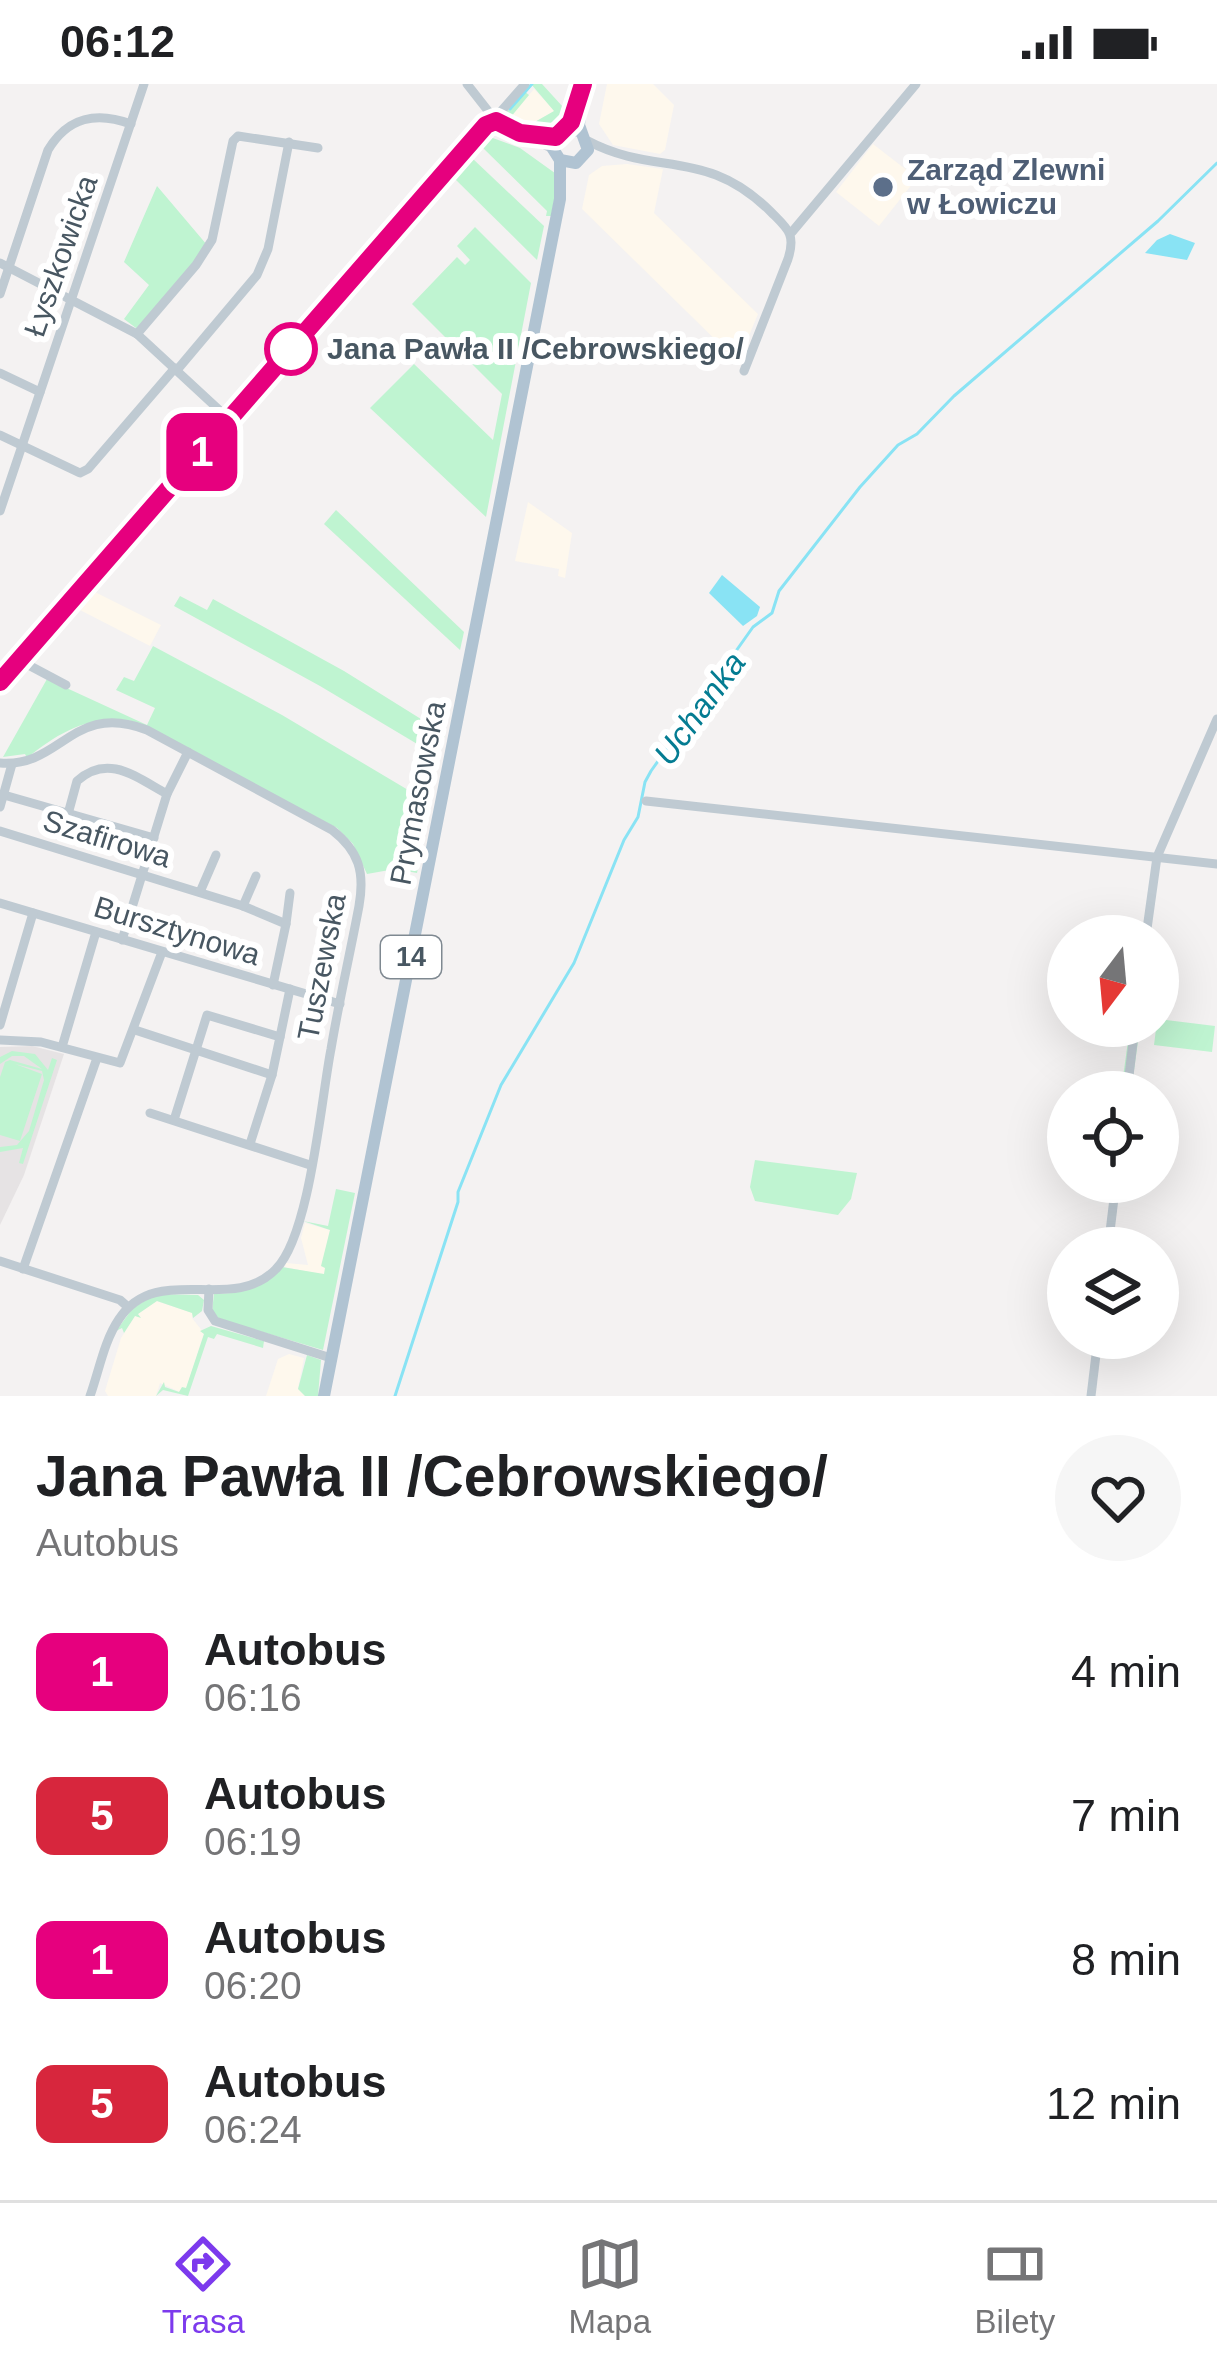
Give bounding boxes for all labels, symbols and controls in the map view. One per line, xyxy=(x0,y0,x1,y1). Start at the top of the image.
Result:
text: 06:12 xyxy=(60,16,175,67)
place label: Zarząd Zlewni w Łowiczu xyxy=(906,153,1105,220)
street label: Łyszkowicka xyxy=(18,171,104,341)
marker: Zarząd Zlewni w Łowiczu xyxy=(870,174,896,200)
marker: Jana Pawła II /Cebrowskiego/ xyxy=(266,324,316,374)
place label: Jana Pawła II /Cebrowskiego/ xyxy=(327,332,744,365)
line badge: 1 xyxy=(163,413,241,491)
text: 1 xyxy=(190,428,214,475)
water label: Uchanka xyxy=(646,645,753,772)
street label: Prymasowska xyxy=(383,698,452,888)
street label: Szafirowa xyxy=(39,803,175,874)
street label: Bursztynowa xyxy=(90,890,264,971)
street label: Tuszewska xyxy=(291,890,352,1043)
north arrow xyxy=(1047,915,1179,1047)
map controls xyxy=(1047,915,1179,1359)
road number: 14 xyxy=(381,936,441,978)
button: locate xyxy=(1047,1071,1179,1203)
button: layers xyxy=(1047,1227,1179,1359)
button: heart xyxy=(1055,1435,1181,1561)
text: Jana Pawła II /Cebrowskiego/ xyxy=(36,1444,828,1508)
text: Autobus xyxy=(36,1521,179,1564)
text: Autobus xyxy=(204,1624,386,1675)
text: 4 min xyxy=(1071,1646,1181,1697)
text: 1 xyxy=(90,1648,114,1695)
text: 06:16 xyxy=(204,1676,302,1719)
text: Autobus xyxy=(204,1768,386,1819)
text: 7 min xyxy=(1071,1790,1181,1841)
text: 5 xyxy=(90,1792,114,1839)
text: 06:19 xyxy=(204,1820,302,1863)
text: Autobus xyxy=(204,1912,386,1963)
text: 8 min xyxy=(1071,1934,1181,1985)
text: 1 xyxy=(90,1936,114,1983)
text: 06:20 xyxy=(204,1964,302,2007)
text: Autobus xyxy=(204,2056,386,2107)
text: 12 min xyxy=(1046,2078,1181,2129)
text: 5 xyxy=(90,2080,114,2127)
text: 06:24 xyxy=(204,2108,302,2151)
tab: Trasa xyxy=(162,2231,245,2341)
tab: Mapa xyxy=(568,2231,651,2341)
tab: Bilety xyxy=(975,2231,1055,2341)

